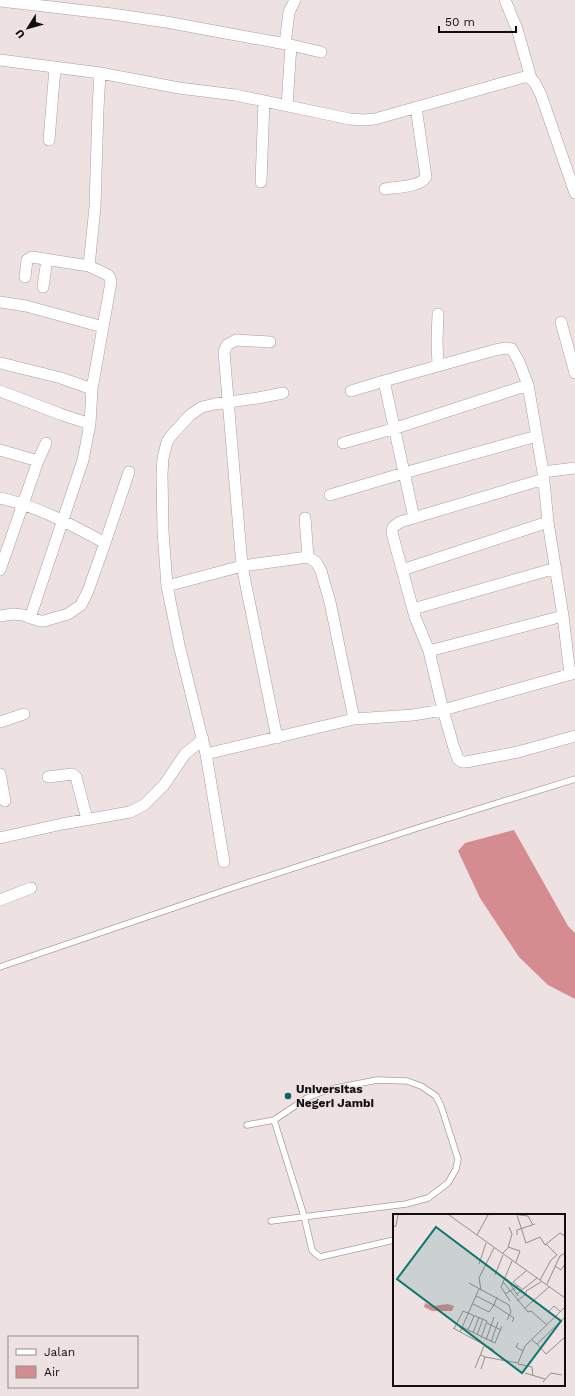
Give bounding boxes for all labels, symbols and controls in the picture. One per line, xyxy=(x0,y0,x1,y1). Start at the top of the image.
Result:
north arrow xyxy=(8,8,48,48)
scale bar xyxy=(439,8,516,34)
text: 50 m xyxy=(445,15,475,29)
text: U xyxy=(13,27,28,41)
place label: Universitas Negeri Jambi xyxy=(296,1082,374,1110)
marker: Universitas Negeri Jambi xyxy=(283,1091,293,1101)
inset map xyxy=(393,1214,565,1386)
legend xyxy=(8,1336,138,1388)
text: Jalan xyxy=(44,1345,75,1359)
text: Air xyxy=(44,1365,60,1379)

